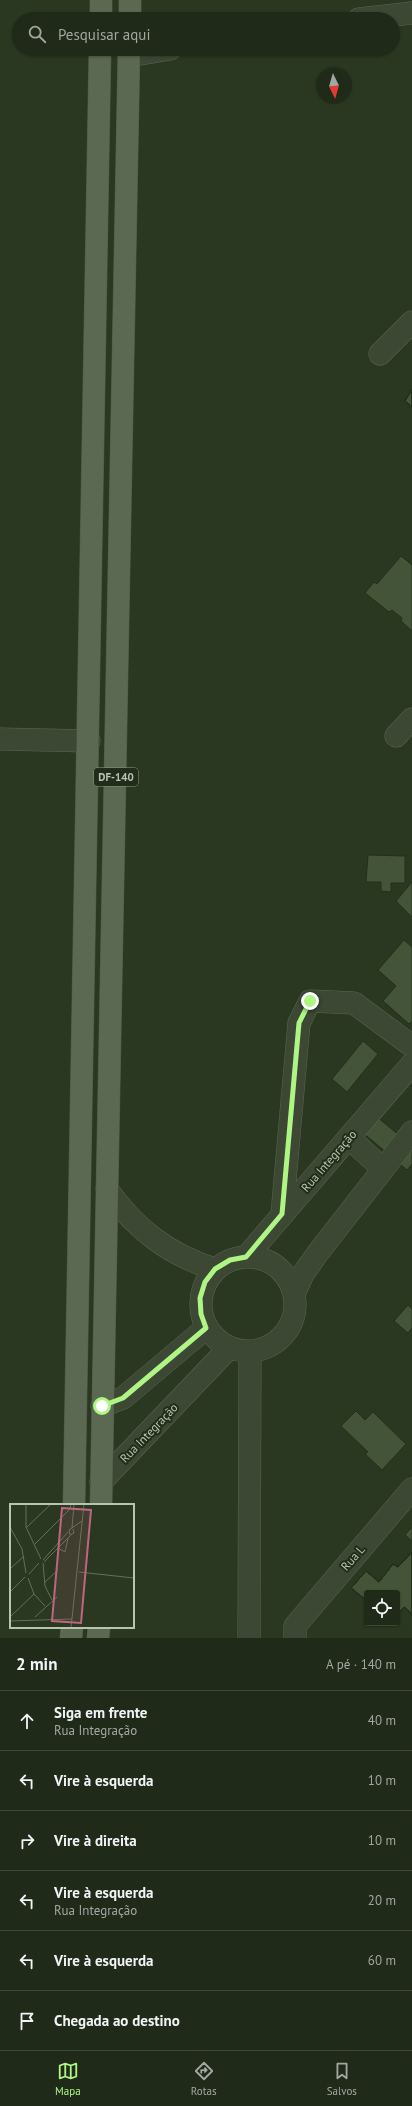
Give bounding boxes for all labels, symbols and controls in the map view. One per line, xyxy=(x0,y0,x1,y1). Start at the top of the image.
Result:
search box xyxy=(12,12,400,56)
icon: search xyxy=(26,23,48,45)
text: Pesquisar aqui xyxy=(58,25,150,44)
north arrow xyxy=(316,68,352,104)
road number: DF-140 xyxy=(94,768,138,786)
route end xyxy=(301,992,319,1010)
street label: Rua Integração xyxy=(298,1127,360,1195)
route start xyxy=(93,1397,111,1415)
street label: Rua Integração xyxy=(117,1400,181,1466)
inset map xyxy=(10,1504,134,1628)
street label: Rua L xyxy=(337,1542,368,1573)
map controls xyxy=(364,1590,400,1626)
button: locate xyxy=(364,1590,400,1626)
text: 2 min xyxy=(16,1653,57,1675)
text: A pé · 140 m xyxy=(326,1656,396,1673)
text: Siga em frente xyxy=(54,1703,147,1722)
icon: ahead xyxy=(16,1710,38,1732)
text: 40 m xyxy=(368,1712,396,1729)
text: Rua Integração xyxy=(54,1722,137,1739)
icon: left xyxy=(16,1770,38,1792)
text: Vire à esquerda xyxy=(54,1771,153,1790)
text: 10 m xyxy=(368,1772,396,1789)
icon: right xyxy=(16,1830,38,1852)
text: Vire à direita xyxy=(54,1831,137,1850)
text: 10 m xyxy=(368,1832,396,1849)
text: Vire à esquerda xyxy=(54,1883,153,1902)
icon: left xyxy=(16,1890,38,1912)
text: 20 m xyxy=(368,1892,396,1909)
text: Rua Integração xyxy=(54,1902,137,1919)
icon: left xyxy=(16,1950,38,1972)
text: Vire à esquerda xyxy=(54,1951,153,1970)
text: 60 m xyxy=(368,1952,396,1969)
icon: arrive xyxy=(16,2010,38,2032)
text: Chegada ao destino xyxy=(54,2011,180,2030)
tab: Mapa xyxy=(55,2060,81,2098)
tab: Rotas xyxy=(191,2060,217,2098)
tab: Salvos xyxy=(327,2060,357,2098)

